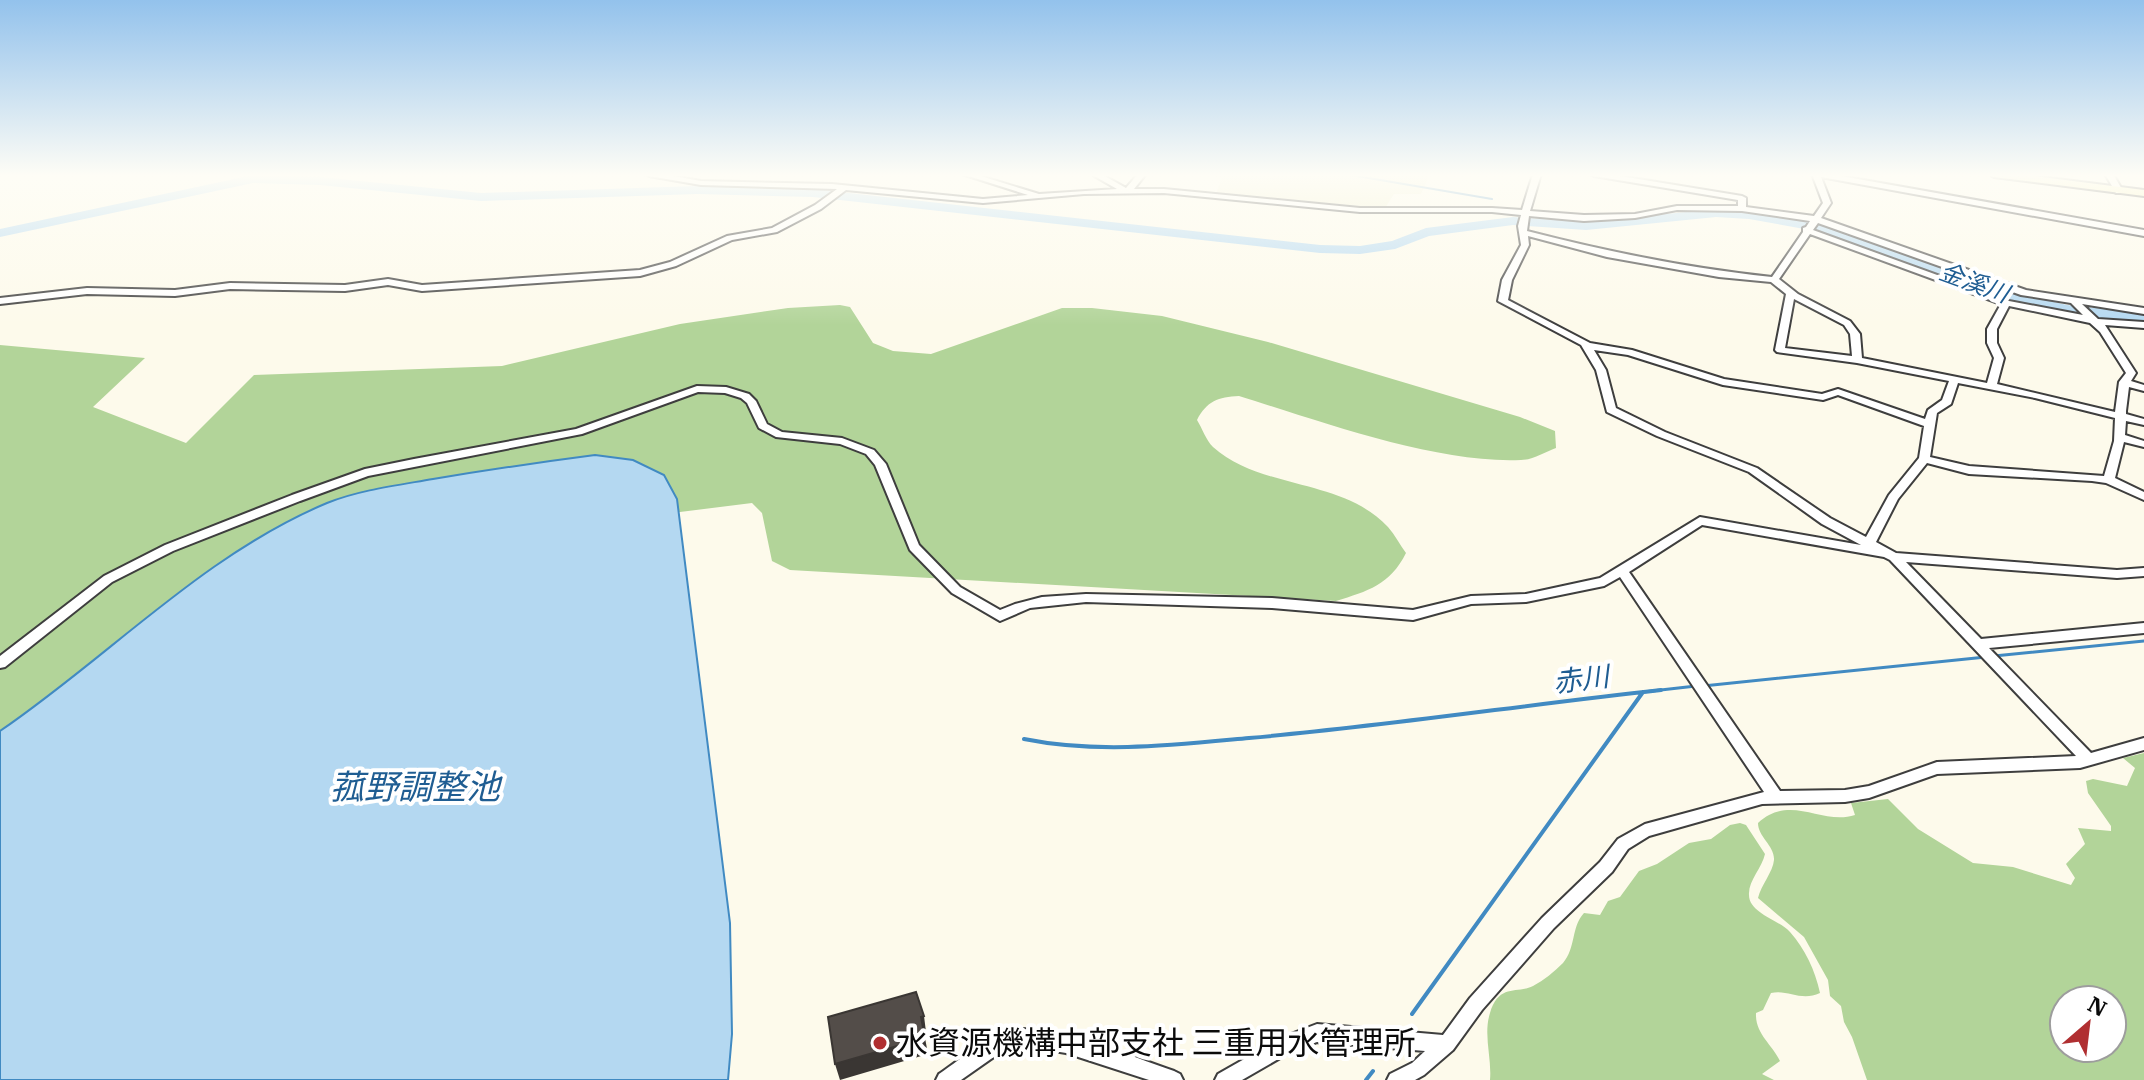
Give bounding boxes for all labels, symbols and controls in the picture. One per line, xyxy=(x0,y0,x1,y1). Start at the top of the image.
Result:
water label: 金溪川 xyxy=(1935,255,2016,310)
water label: 赤川 xyxy=(1551,656,1614,700)
water label: 菰野調整池 xyxy=(330,764,503,808)
north arrow xyxy=(2048,984,2128,1064)
text: N xyxy=(2083,989,2112,1023)
place label: 水資源機構中部支社 三重用水管理所 xyxy=(896,1021,1415,1063)
marker: 水資源機構中部支社 三重用水管理所 xyxy=(871,1034,889,1052)

